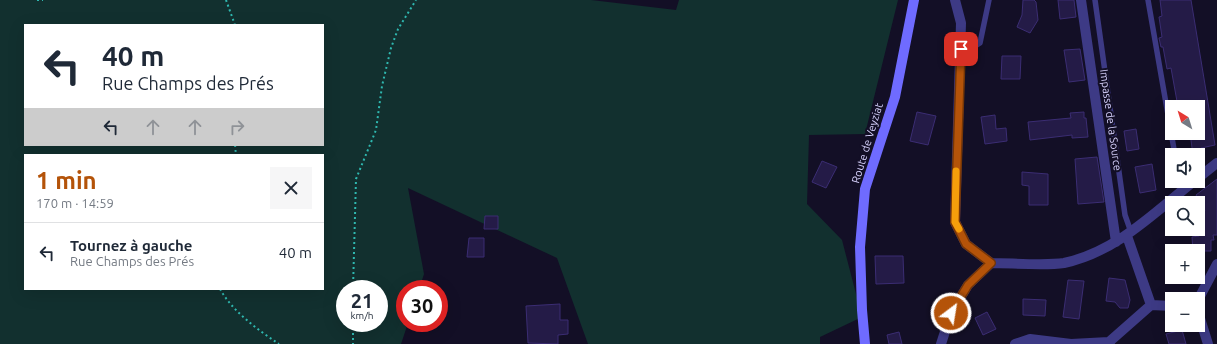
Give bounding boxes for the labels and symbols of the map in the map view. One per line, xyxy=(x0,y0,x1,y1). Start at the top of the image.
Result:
pin xyxy=(944,32,978,66)
street label: Impasse de la Source xyxy=(1098,68,1124,172)
north arrow xyxy=(1165,100,1205,140)
street label: Route de Veyziat xyxy=(849,101,885,185)
speed limit sign: 30 xyxy=(396,280,448,332)
position arrow xyxy=(930,292,972,334)

